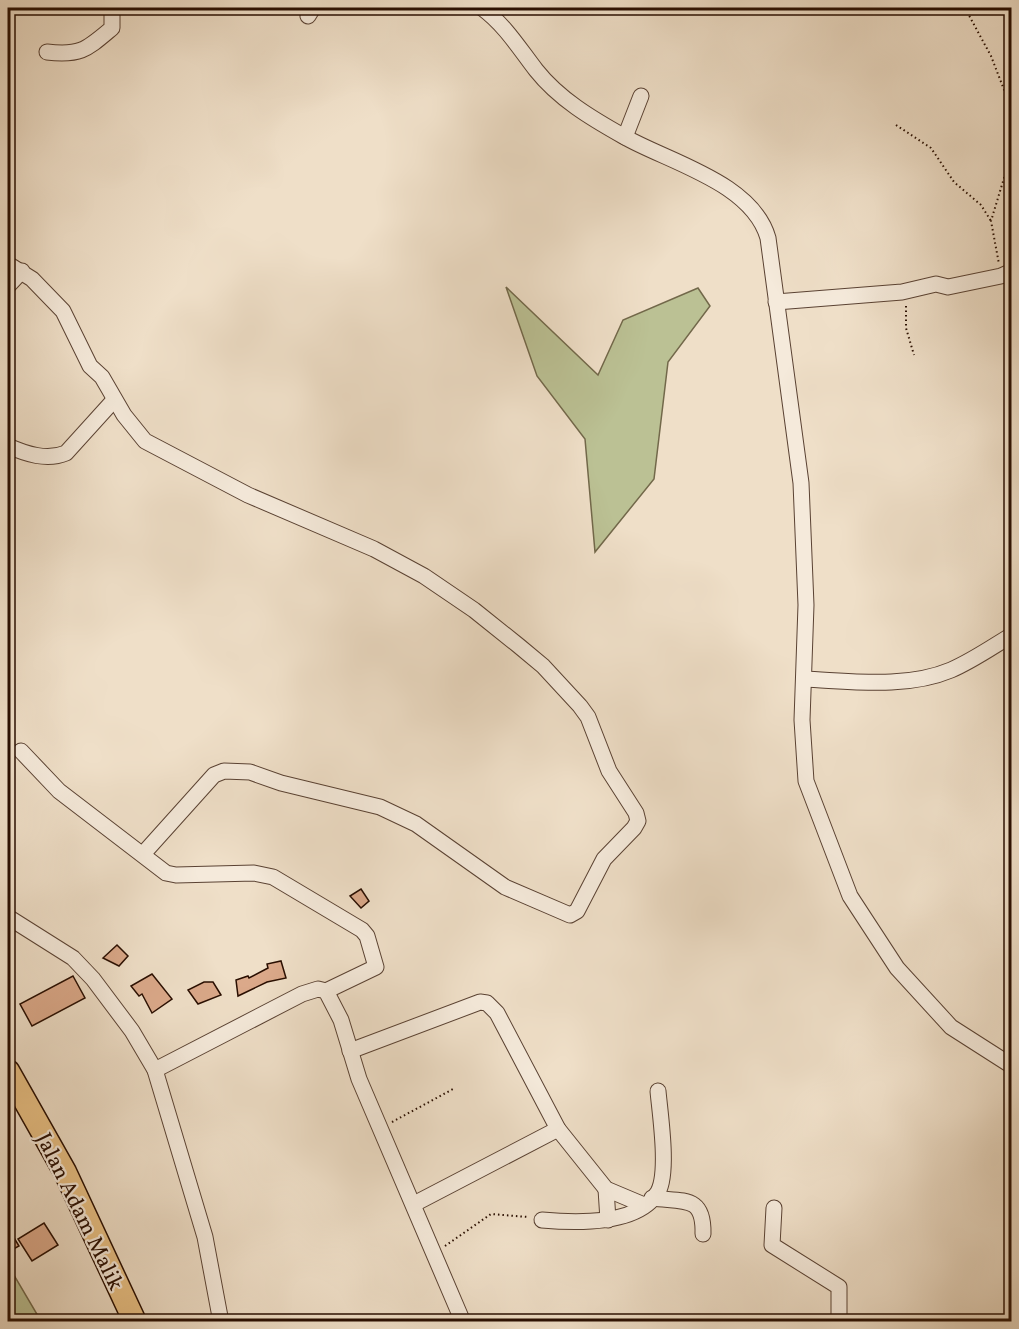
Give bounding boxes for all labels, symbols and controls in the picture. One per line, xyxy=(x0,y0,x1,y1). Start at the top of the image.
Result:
street label: Jalan Adam Malik xyxy=(27,1128,130,1296)

